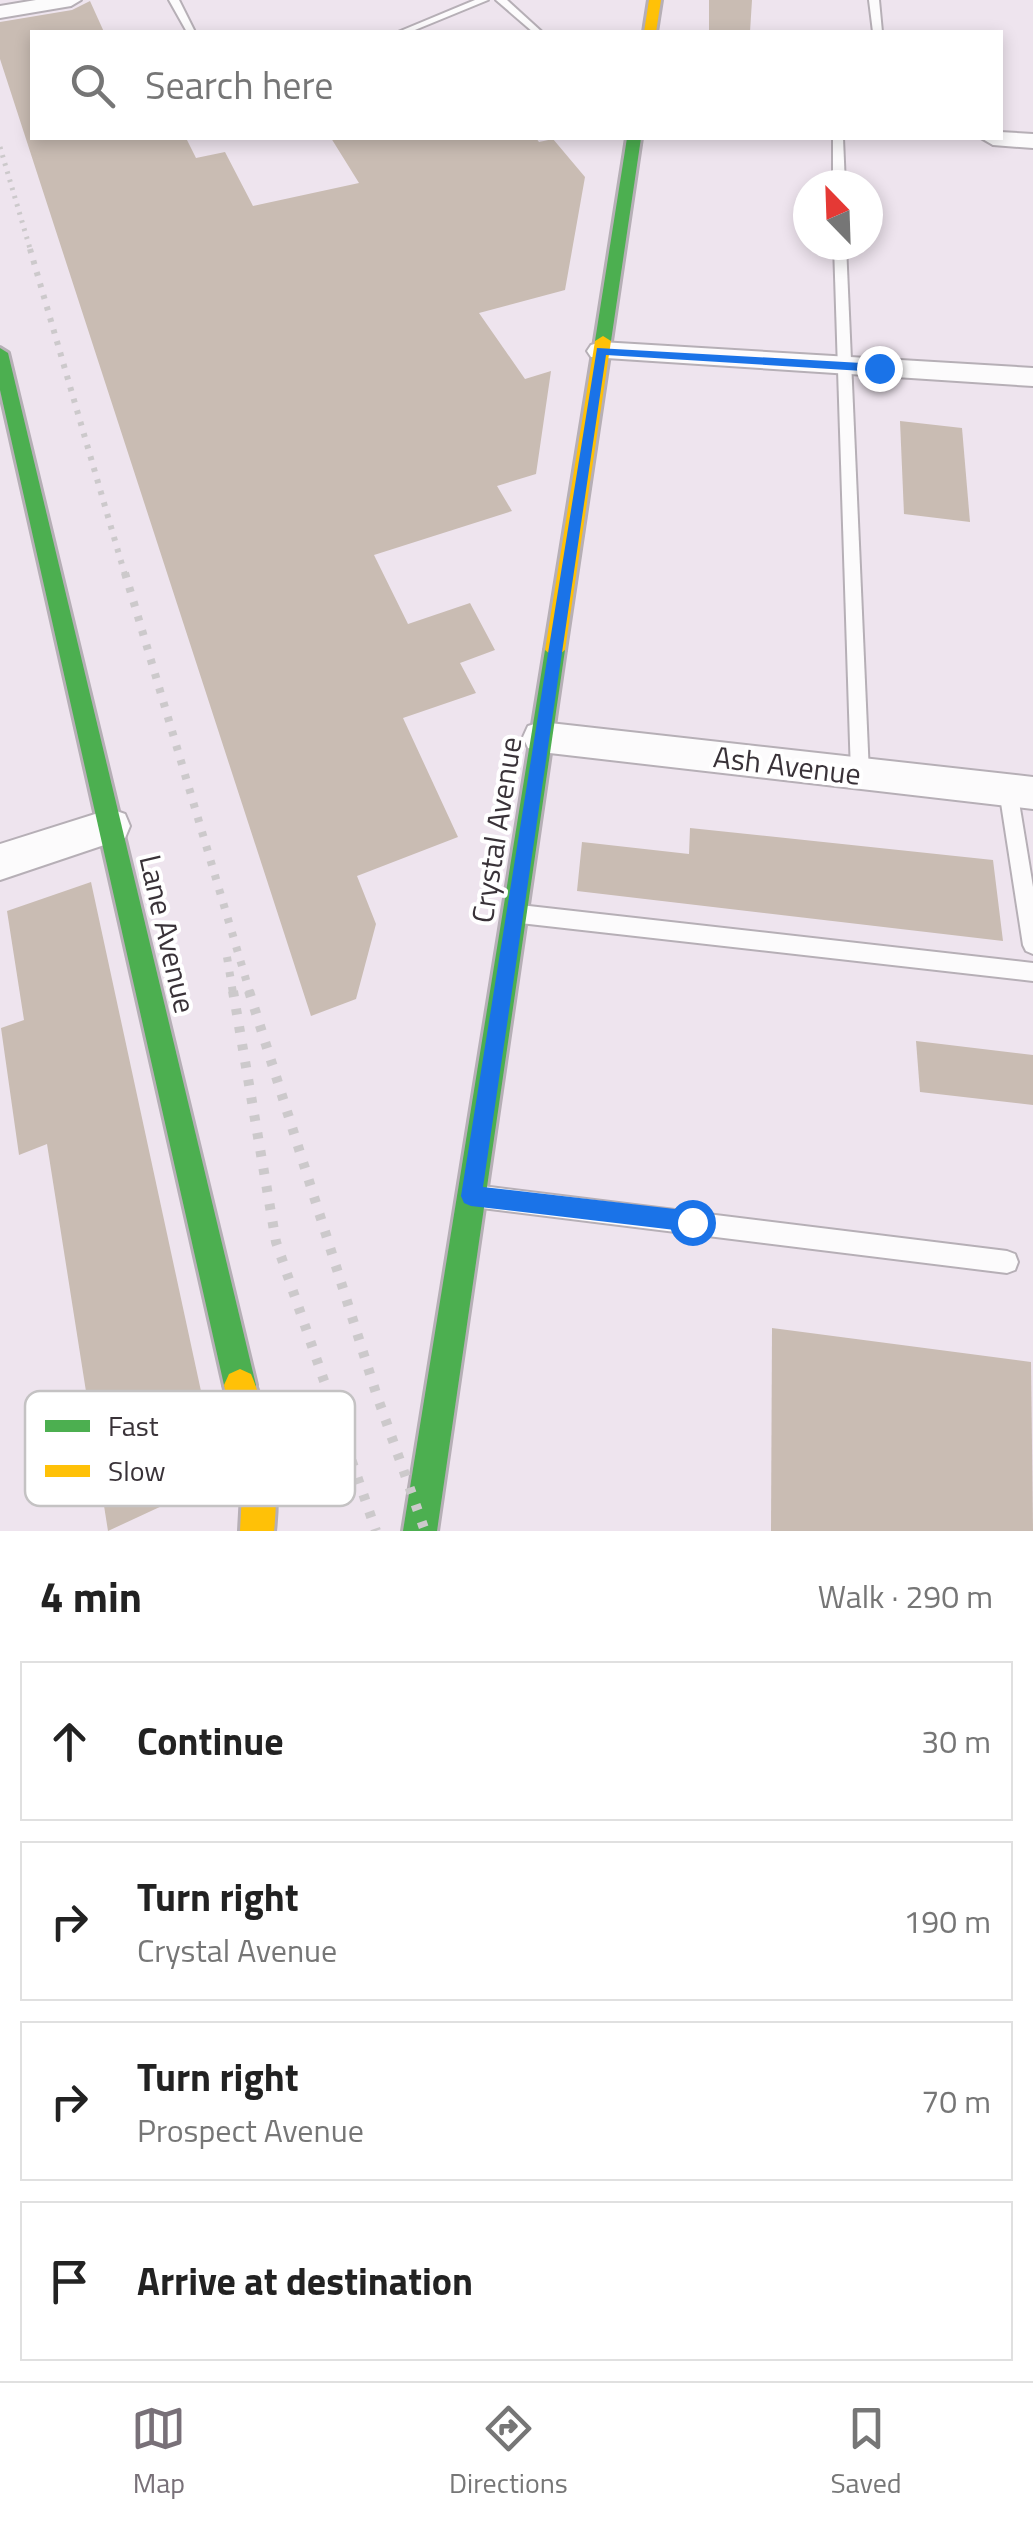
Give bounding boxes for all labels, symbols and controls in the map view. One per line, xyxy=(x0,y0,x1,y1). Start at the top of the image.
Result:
search box xyxy=(30,30,1003,140)
text: Search here xyxy=(145,56,333,114)
icon: search xyxy=(65,58,120,113)
north arrow xyxy=(793,170,883,260)
route end xyxy=(857,346,903,392)
street label: Ash Avenue xyxy=(711,733,864,797)
street label: Crystal Avenue xyxy=(459,734,533,926)
street label: Lane Avenue xyxy=(127,850,209,1017)
route start xyxy=(670,1200,716,1246)
legend xyxy=(25,1391,355,1506)
text: Fast xyxy=(108,1404,159,1447)
text: Slow xyxy=(108,1449,166,1492)
text: 4 min xyxy=(40,1564,142,1628)
text: Walk · 290 m xyxy=(818,1572,993,1620)
text: Continue xyxy=(137,1712,284,1770)
icon: ahead xyxy=(42,1714,97,1769)
text: 30 m xyxy=(921,1717,991,1765)
text: Turn right xyxy=(137,1868,299,1926)
icon: right xyxy=(42,1894,97,1949)
text: 190 m xyxy=(903,1897,991,1945)
text: Crystal Avenue xyxy=(137,1926,337,1974)
text: Turn right xyxy=(137,2048,299,2106)
icon: right xyxy=(42,2074,97,2129)
text: 70 m xyxy=(921,2077,991,2125)
text: Prospect Avenue xyxy=(137,2106,364,2154)
text: Arrive at destination xyxy=(137,2252,473,2310)
icon: arrive xyxy=(42,2254,97,2309)
tab: Map xyxy=(131,2401,186,2504)
tab: Directions xyxy=(449,2401,568,2504)
tab: Saved xyxy=(830,2401,902,2504)

